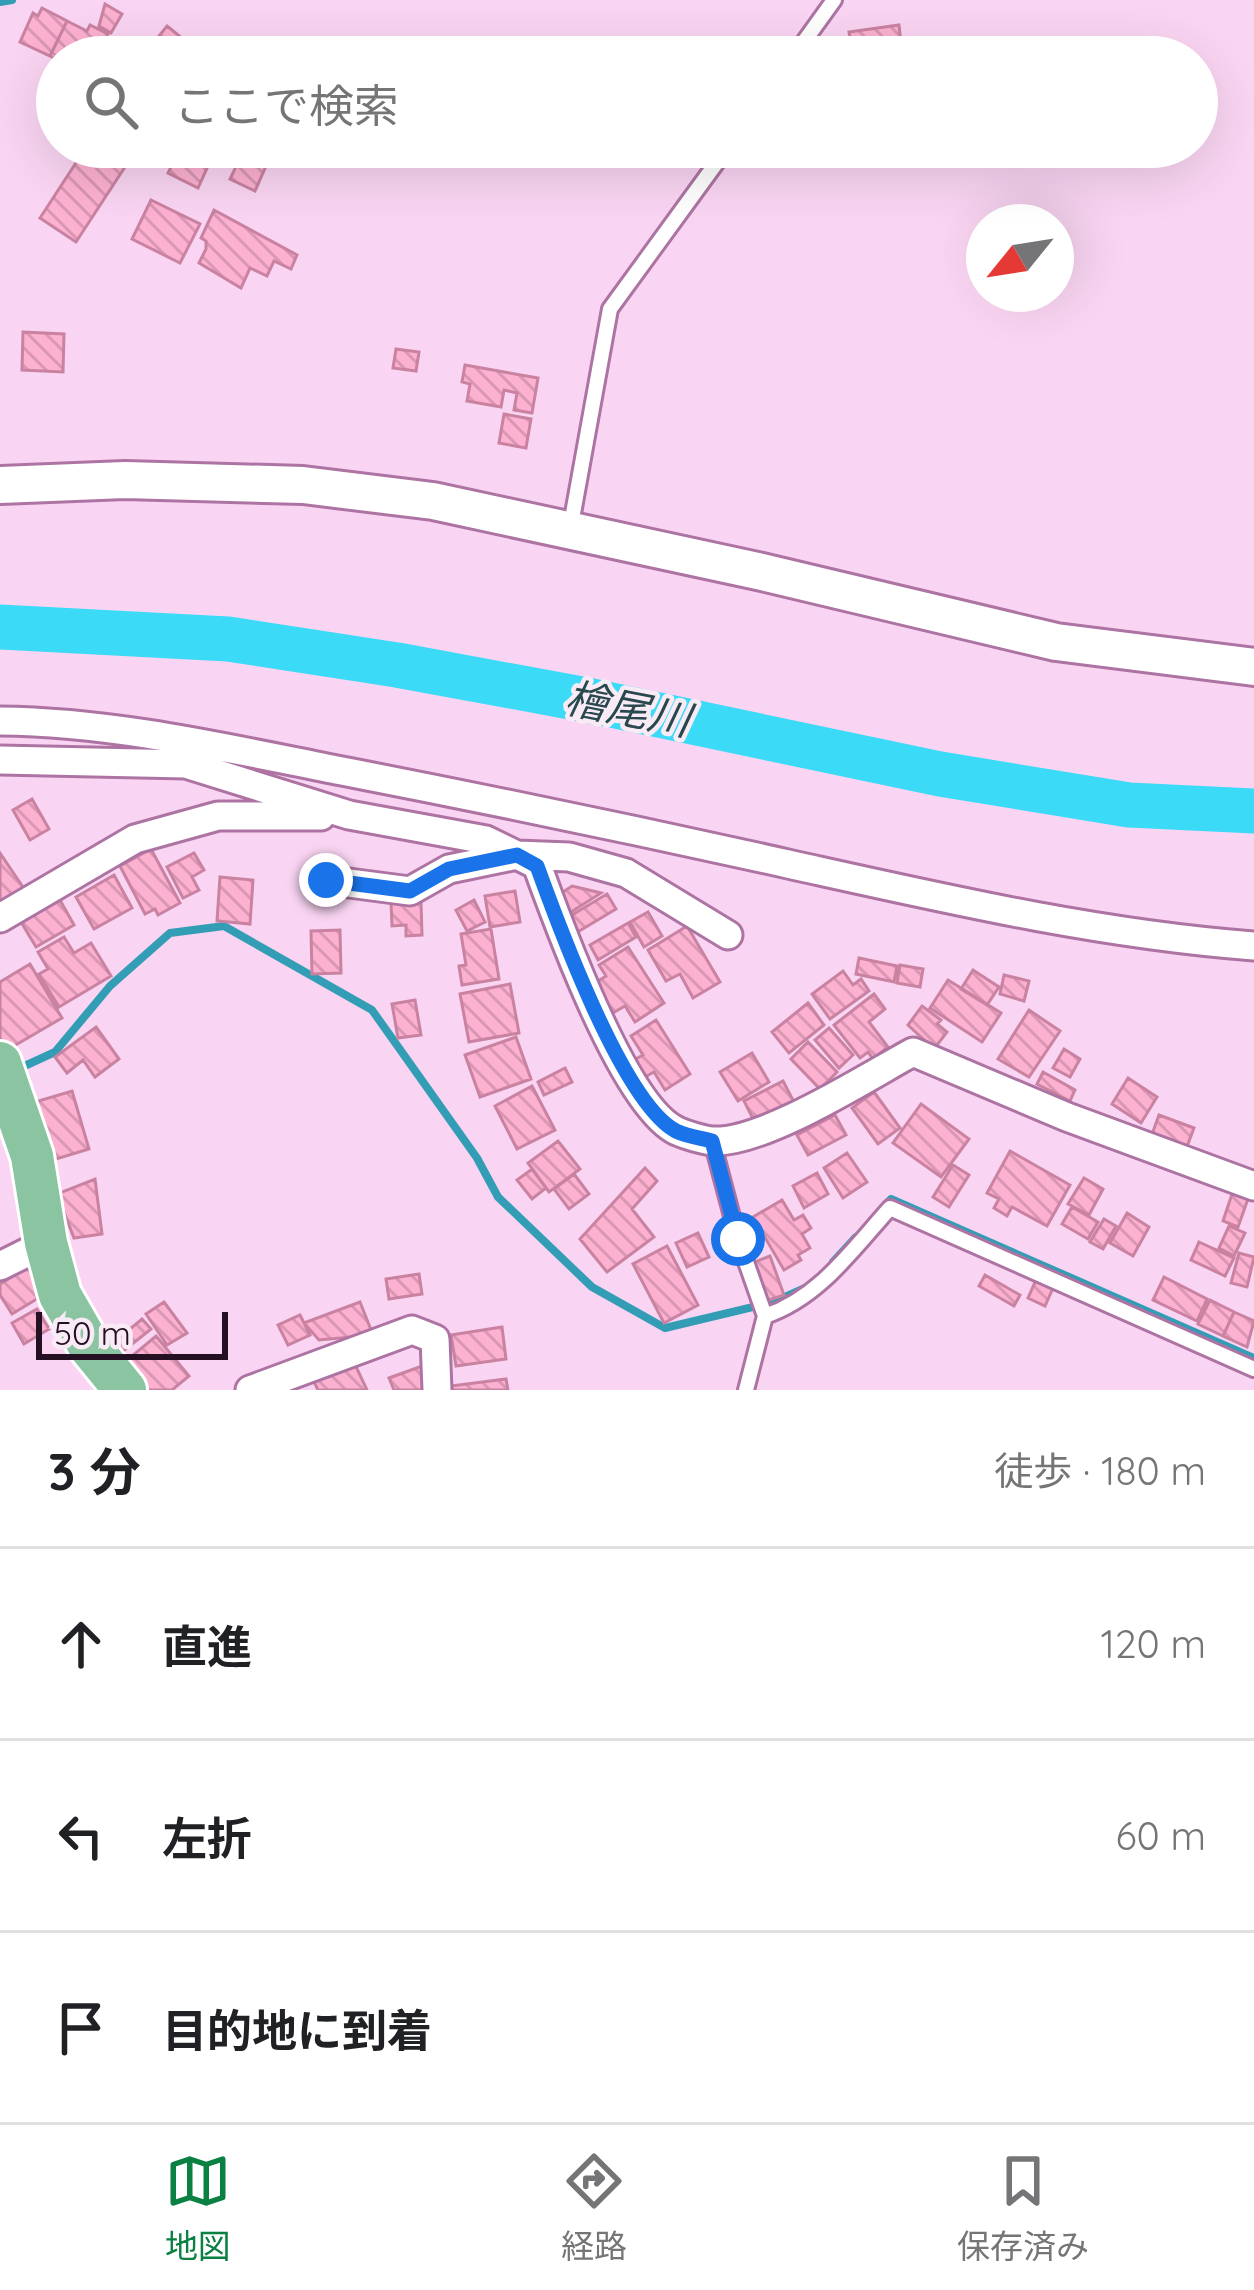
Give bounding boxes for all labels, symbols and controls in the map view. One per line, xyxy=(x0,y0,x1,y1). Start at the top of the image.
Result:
search box xyxy=(36,36,1218,168)
icon: search xyxy=(78,69,144,135)
text: ここで検索 xyxy=(174,77,399,133)
north arrow xyxy=(966,204,1074,312)
water label: 檜尾川 xyxy=(561,670,699,747)
route end xyxy=(299,853,353,907)
route start xyxy=(711,1212,765,1266)
scale bar xyxy=(36,1306,228,1359)
text: 50 m xyxy=(54,1312,131,1353)
text: 3 分 xyxy=(48,1439,141,1503)
text: 徒歩 · 180 m xyxy=(994,1446,1206,1495)
icon: ahead xyxy=(48,1611,114,1677)
text: 直進 xyxy=(162,1618,252,1674)
text: 120 m xyxy=(1101,1619,1206,1668)
icon: left xyxy=(48,1803,114,1869)
text: 左折 xyxy=(162,1810,252,1866)
text: 60 m xyxy=(1116,1811,1206,1860)
icon: arrive xyxy=(48,1995,114,2061)
text: 目的地に到着 xyxy=(162,2002,432,2058)
tab: 地図 xyxy=(165,2148,231,2268)
tab: 経路 xyxy=(561,2148,627,2268)
tab: 保存済み xyxy=(957,2148,1089,2268)

